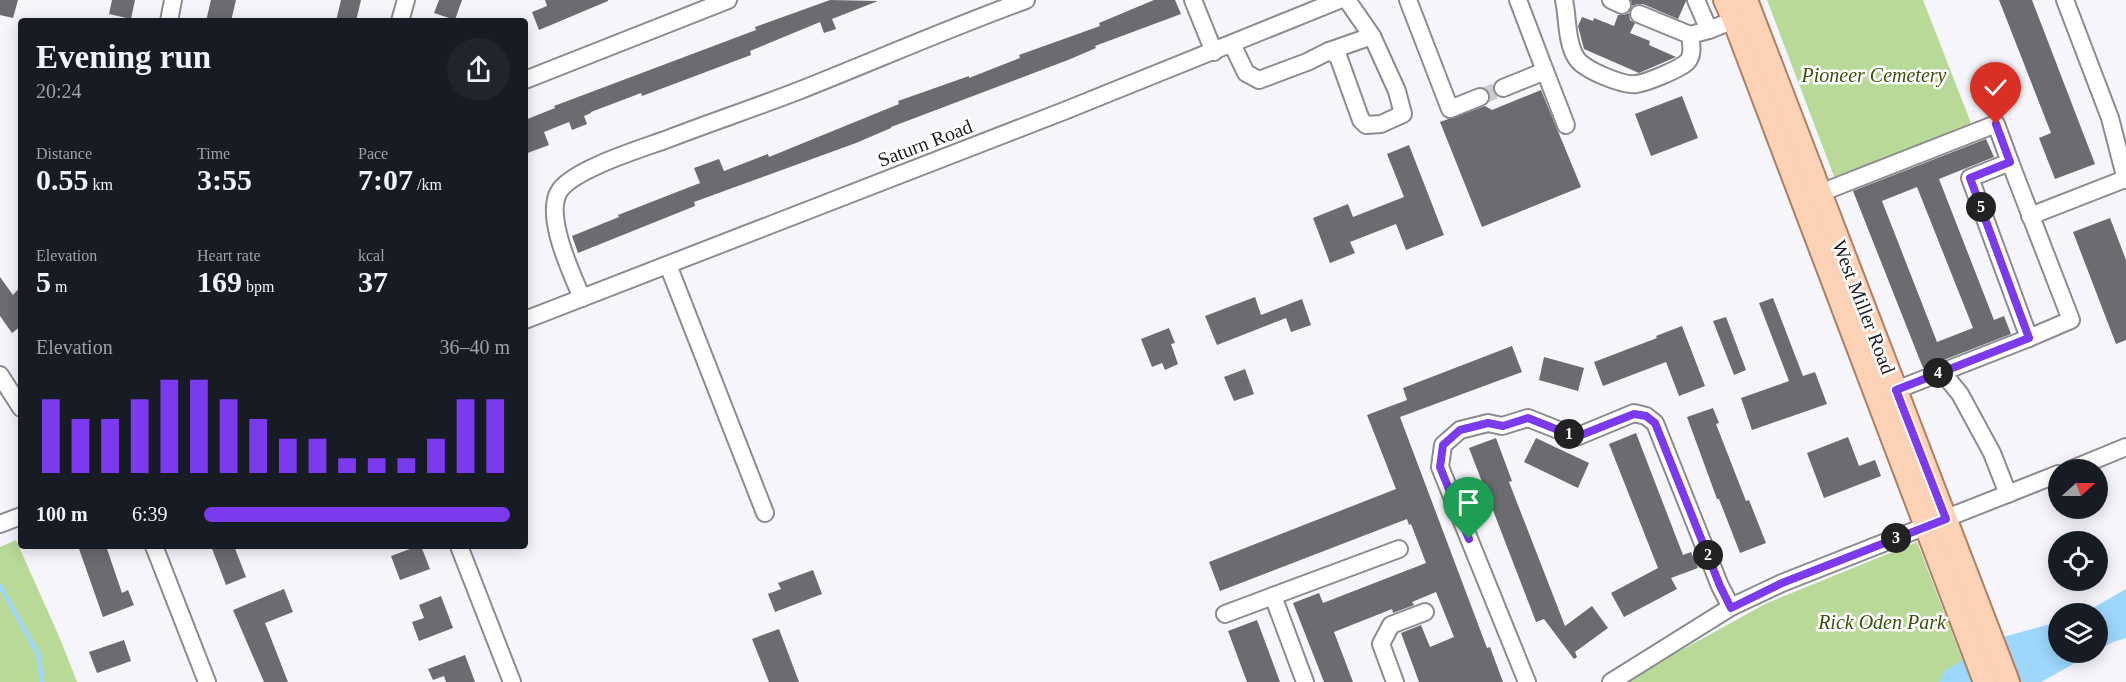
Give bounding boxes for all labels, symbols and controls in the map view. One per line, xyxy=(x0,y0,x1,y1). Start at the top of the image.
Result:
button: share xyxy=(447,38,510,101)
text: Evening run xyxy=(36,39,211,75)
pin xyxy=(1970,62,2021,124)
park label: Pioneer Cemetery xyxy=(1801,64,1947,87)
icon: check xyxy=(1979,71,2012,104)
text: 20:24 xyxy=(36,80,82,102)
street label: Saturn Road xyxy=(875,115,975,171)
text: Distance xyxy=(36,145,92,162)
text: Time xyxy=(197,145,230,162)
text: Pace xyxy=(358,145,388,162)
text: 0.55 xyxy=(36,163,89,196)
text: 3:55 xyxy=(197,163,252,196)
text: 7:07 xyxy=(358,163,413,196)
text: km xyxy=(89,176,113,193)
text: /km xyxy=(413,176,442,193)
pin: 5 xyxy=(1966,192,1996,222)
text: 5 xyxy=(1977,198,1985,215)
street label: West Miller Road xyxy=(1828,237,1900,377)
text: Elevation xyxy=(36,247,97,264)
text: Heart rate xyxy=(197,247,261,264)
text: kcal xyxy=(358,247,385,264)
text: 5 xyxy=(36,265,51,298)
text: 169 xyxy=(197,265,242,298)
text: 37 xyxy=(358,265,388,298)
text: m xyxy=(51,278,67,295)
text: bpm xyxy=(242,278,274,295)
text: Elevation xyxy=(36,336,113,358)
text: 36–40 m xyxy=(439,336,510,358)
pin: 4 xyxy=(1923,358,1953,388)
text: 4 xyxy=(1934,364,1942,381)
pin: 1 xyxy=(1554,419,1584,449)
text: 1 xyxy=(1565,425,1573,442)
north arrow xyxy=(2048,459,2108,519)
map controls xyxy=(2048,459,2108,663)
pin xyxy=(1443,477,1494,539)
icon: arrive xyxy=(1452,486,1485,519)
text: 100 m xyxy=(36,503,88,525)
text: 6:39 xyxy=(132,503,168,525)
pin: 3 xyxy=(1881,523,1911,553)
text: 3 xyxy=(1892,529,1900,546)
button: locate xyxy=(2048,531,2108,591)
pin: 2 xyxy=(1693,540,1723,570)
text: 2 xyxy=(1704,546,1712,563)
button: layers xyxy=(2048,603,2108,663)
park label: Rick Oden Park xyxy=(1817,611,1947,633)

